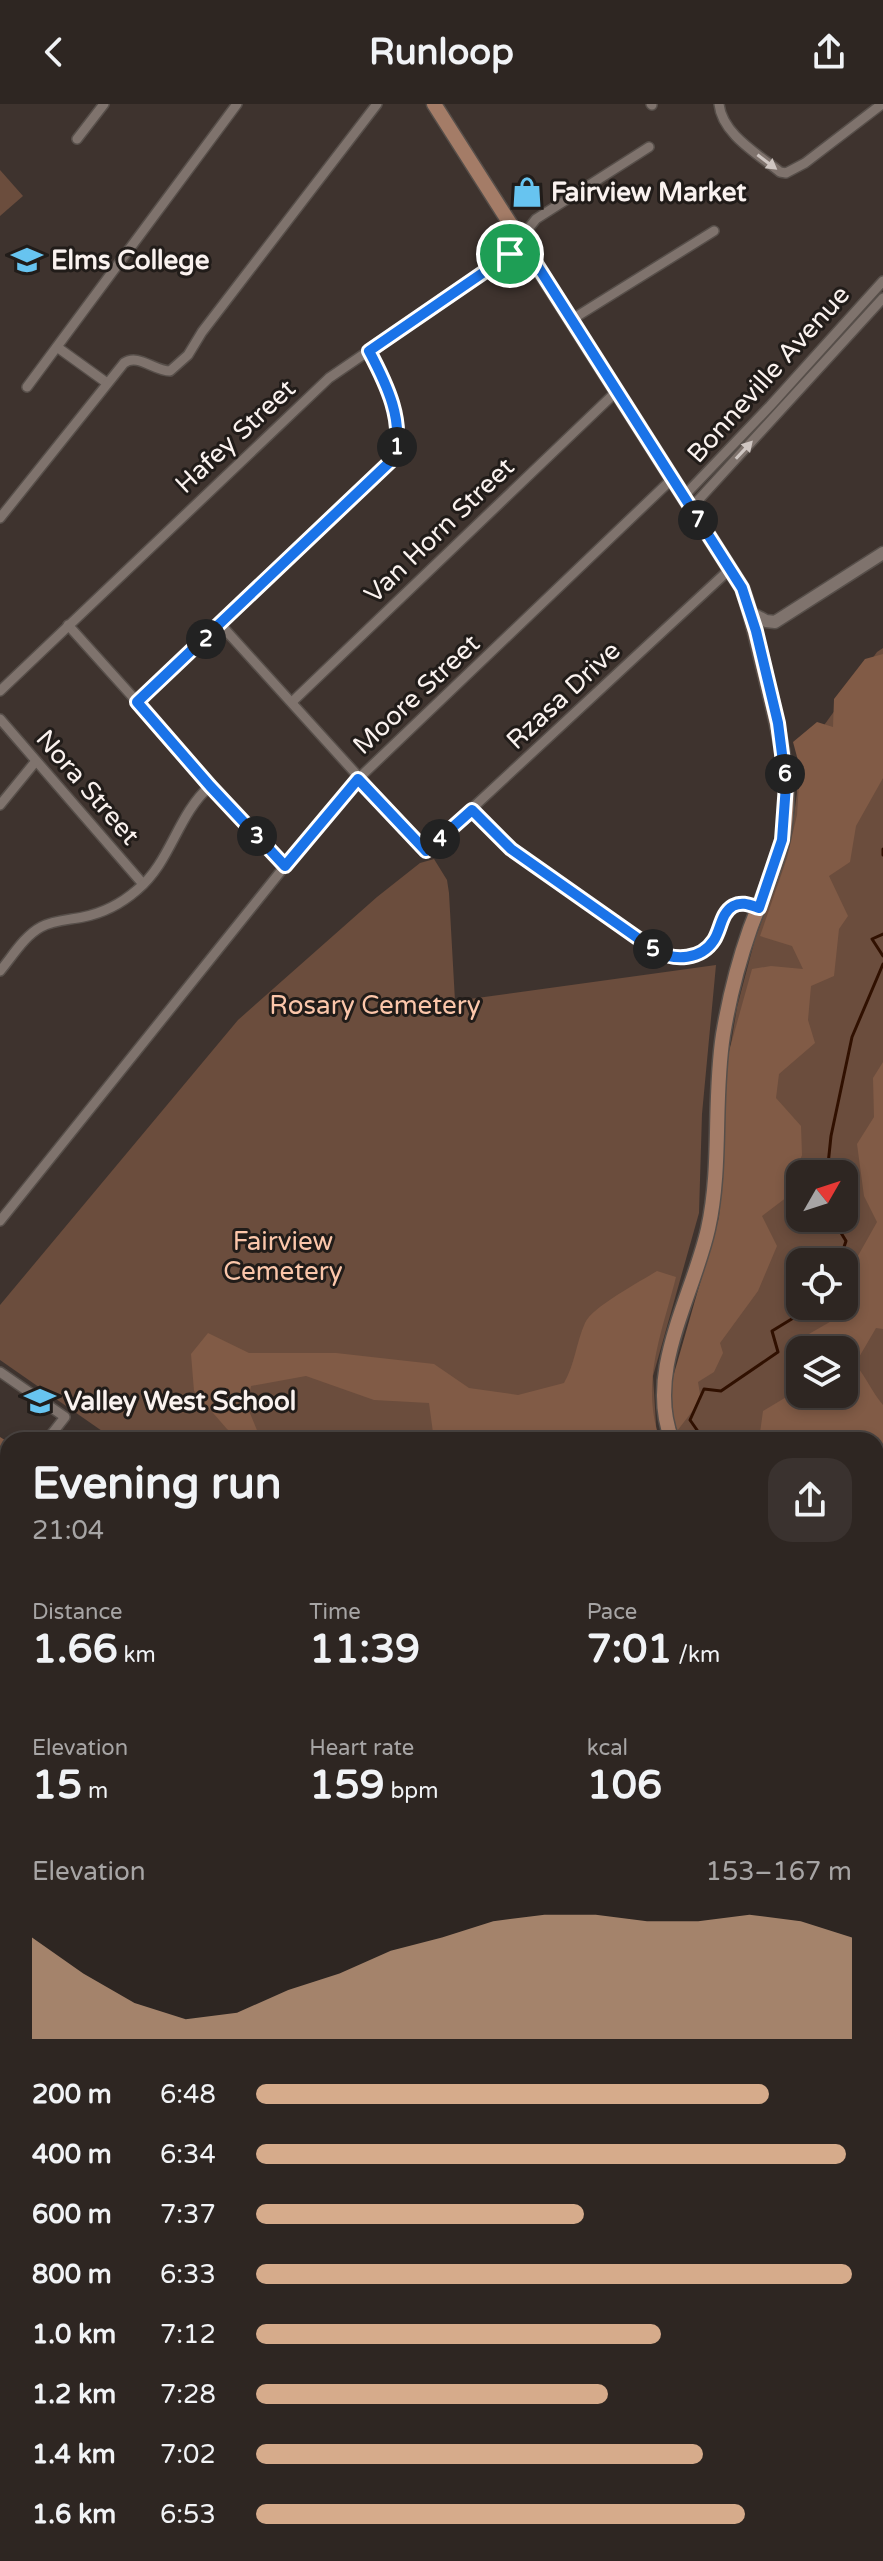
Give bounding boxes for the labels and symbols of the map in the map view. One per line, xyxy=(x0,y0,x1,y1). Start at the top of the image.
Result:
one-way arrow xyxy=(757,153,777,169)
shop icon: Fairview Market xyxy=(510,175,544,209)
place label: Fairview Market xyxy=(551,177,746,208)
pin xyxy=(476,220,544,288)
school or university icon: Elms College xyxy=(10,243,44,277)
place label: Elms College xyxy=(51,245,210,276)
street label: Bonneville Avenue xyxy=(681,279,856,469)
street label: Hafey Street xyxy=(169,373,302,500)
pin: 1 xyxy=(377,427,417,467)
one-way arrow xyxy=(734,441,752,460)
street label: Van Horn Street xyxy=(358,451,521,610)
pin: 7 xyxy=(678,500,718,540)
pin: 2 xyxy=(186,619,226,659)
street label: Moore Street xyxy=(347,628,486,761)
street label: Rzasa Drive xyxy=(500,635,627,756)
street label: Nora Street xyxy=(29,724,146,851)
pin: 6 xyxy=(765,754,805,794)
pin: 3 xyxy=(237,816,277,856)
pin: 4 xyxy=(420,819,460,859)
pin: 5 xyxy=(633,929,673,969)
park label: Rosary Cemetery xyxy=(269,990,481,1021)
north arrow xyxy=(786,1160,858,1232)
park label: Fairview Cemetery xyxy=(223,1226,343,1287)
school or university icon: Valley West School xyxy=(23,1384,57,1418)
place label: Valley West School xyxy=(64,1386,296,1417)

